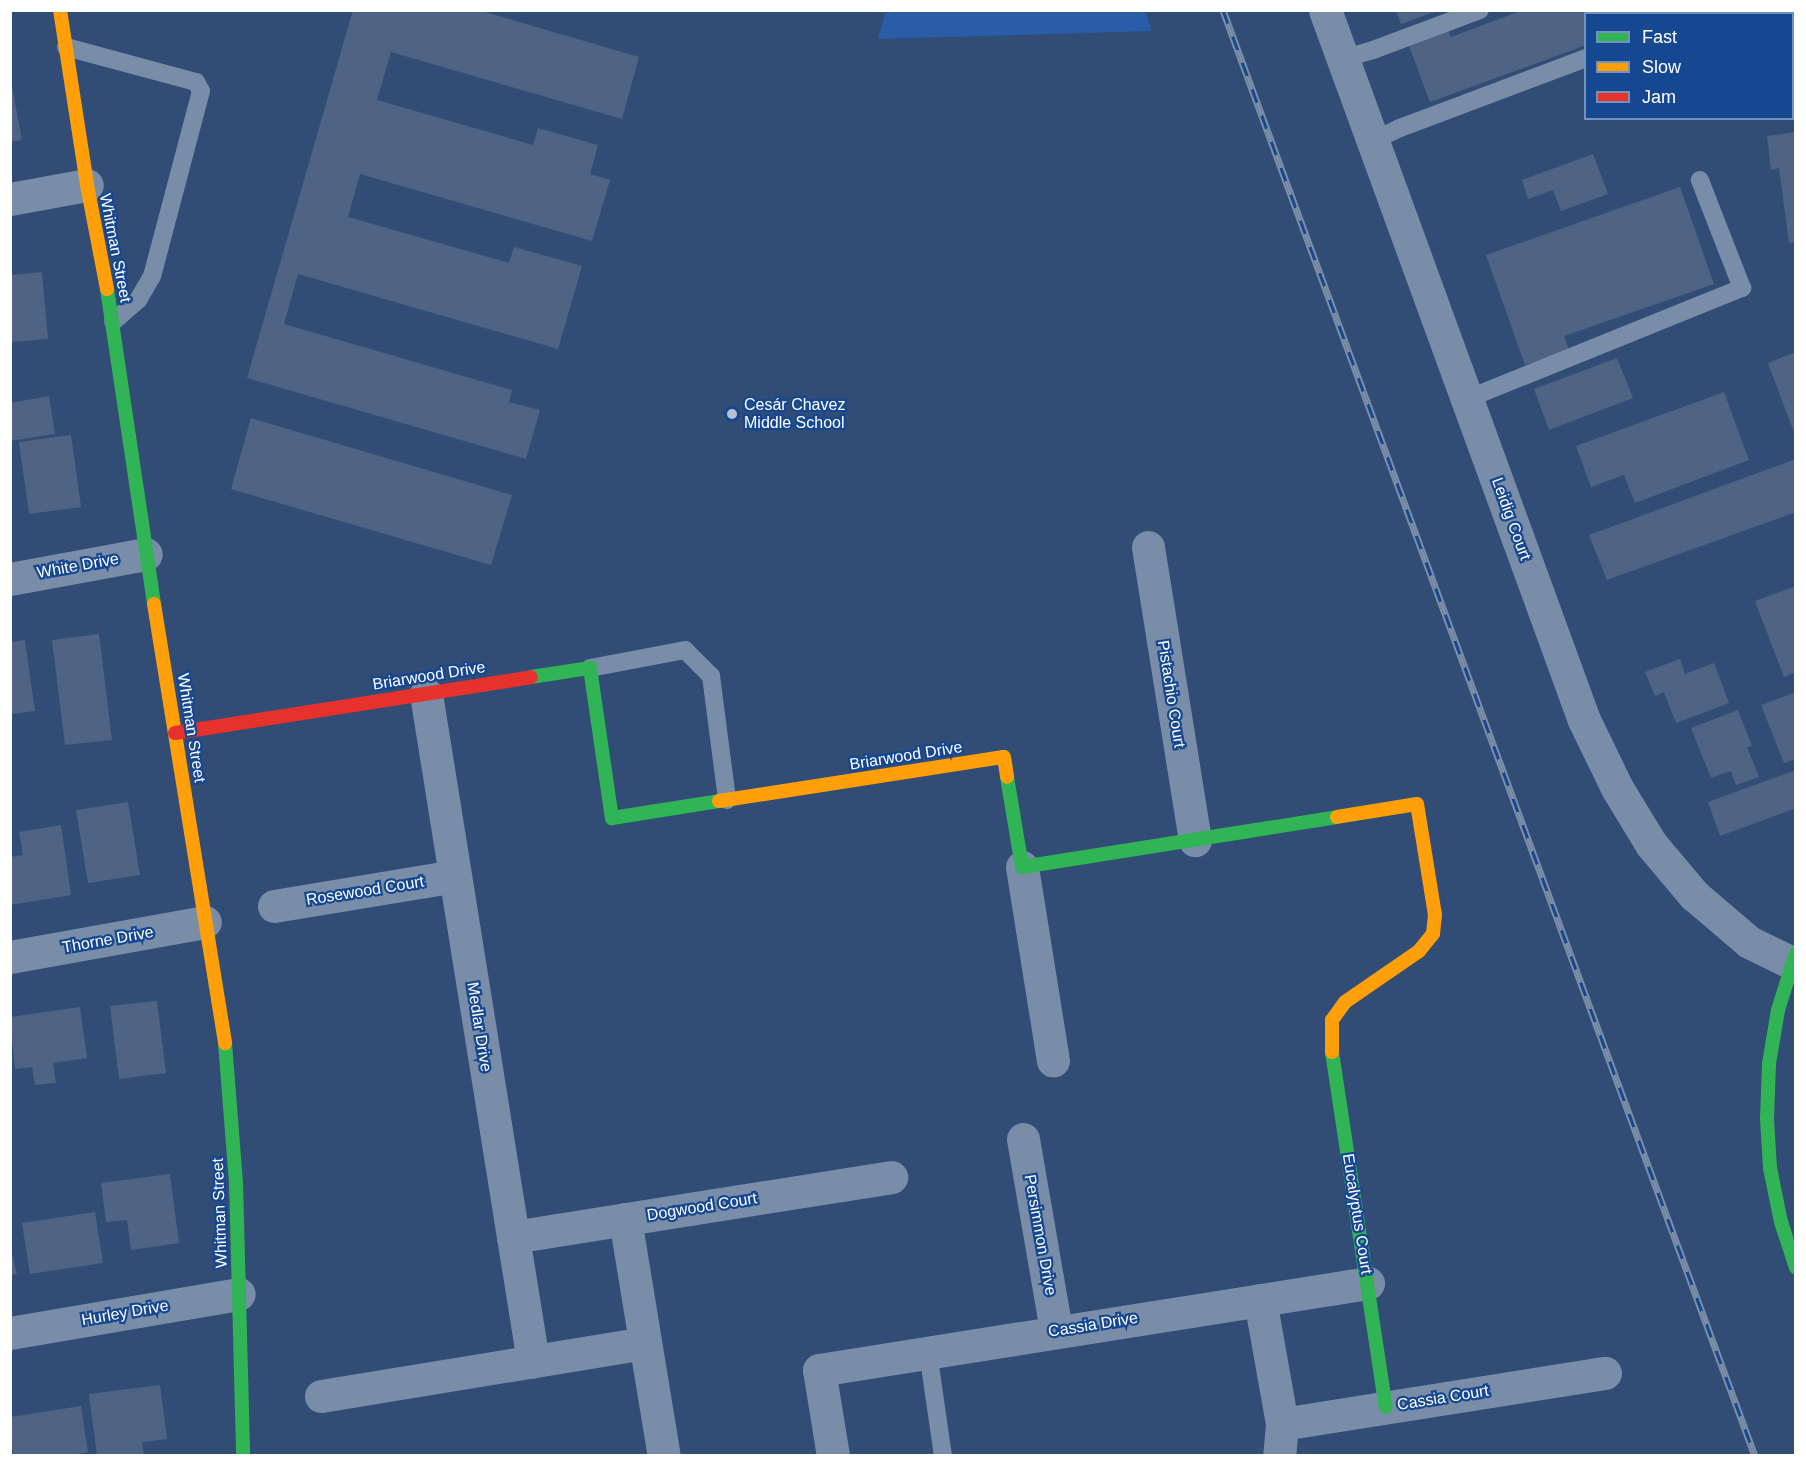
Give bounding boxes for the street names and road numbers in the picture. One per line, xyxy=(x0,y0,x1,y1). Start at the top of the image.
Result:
street label: Whitman Street xyxy=(95,192,135,304)
street label: Leidig Court xyxy=(1487,475,1535,563)
street label: White Drive xyxy=(36,549,120,583)
street label: Pistachio Court xyxy=(1153,639,1189,749)
street label: Briarwood Drive xyxy=(371,658,487,694)
street label: Whitman Street xyxy=(173,672,209,784)
street label: Briarwood Drive xyxy=(848,738,964,774)
street label: Rosewood Court xyxy=(305,872,425,910)
street label: Thorne Drive xyxy=(61,923,155,957)
street label: Medlar Drive xyxy=(462,981,496,1073)
street label: Eucalyptus Court xyxy=(1338,1152,1376,1276)
street label: Whitman Street xyxy=(208,1158,232,1268)
street label: Persimmon Drive xyxy=(1020,1173,1060,1297)
street label: Dogwood Court xyxy=(646,1189,758,1225)
street label: Hurley Drive xyxy=(80,1296,170,1330)
street label: Cassia Drive xyxy=(1047,1308,1139,1342)
street label: Cassia Court xyxy=(1396,1381,1490,1415)

